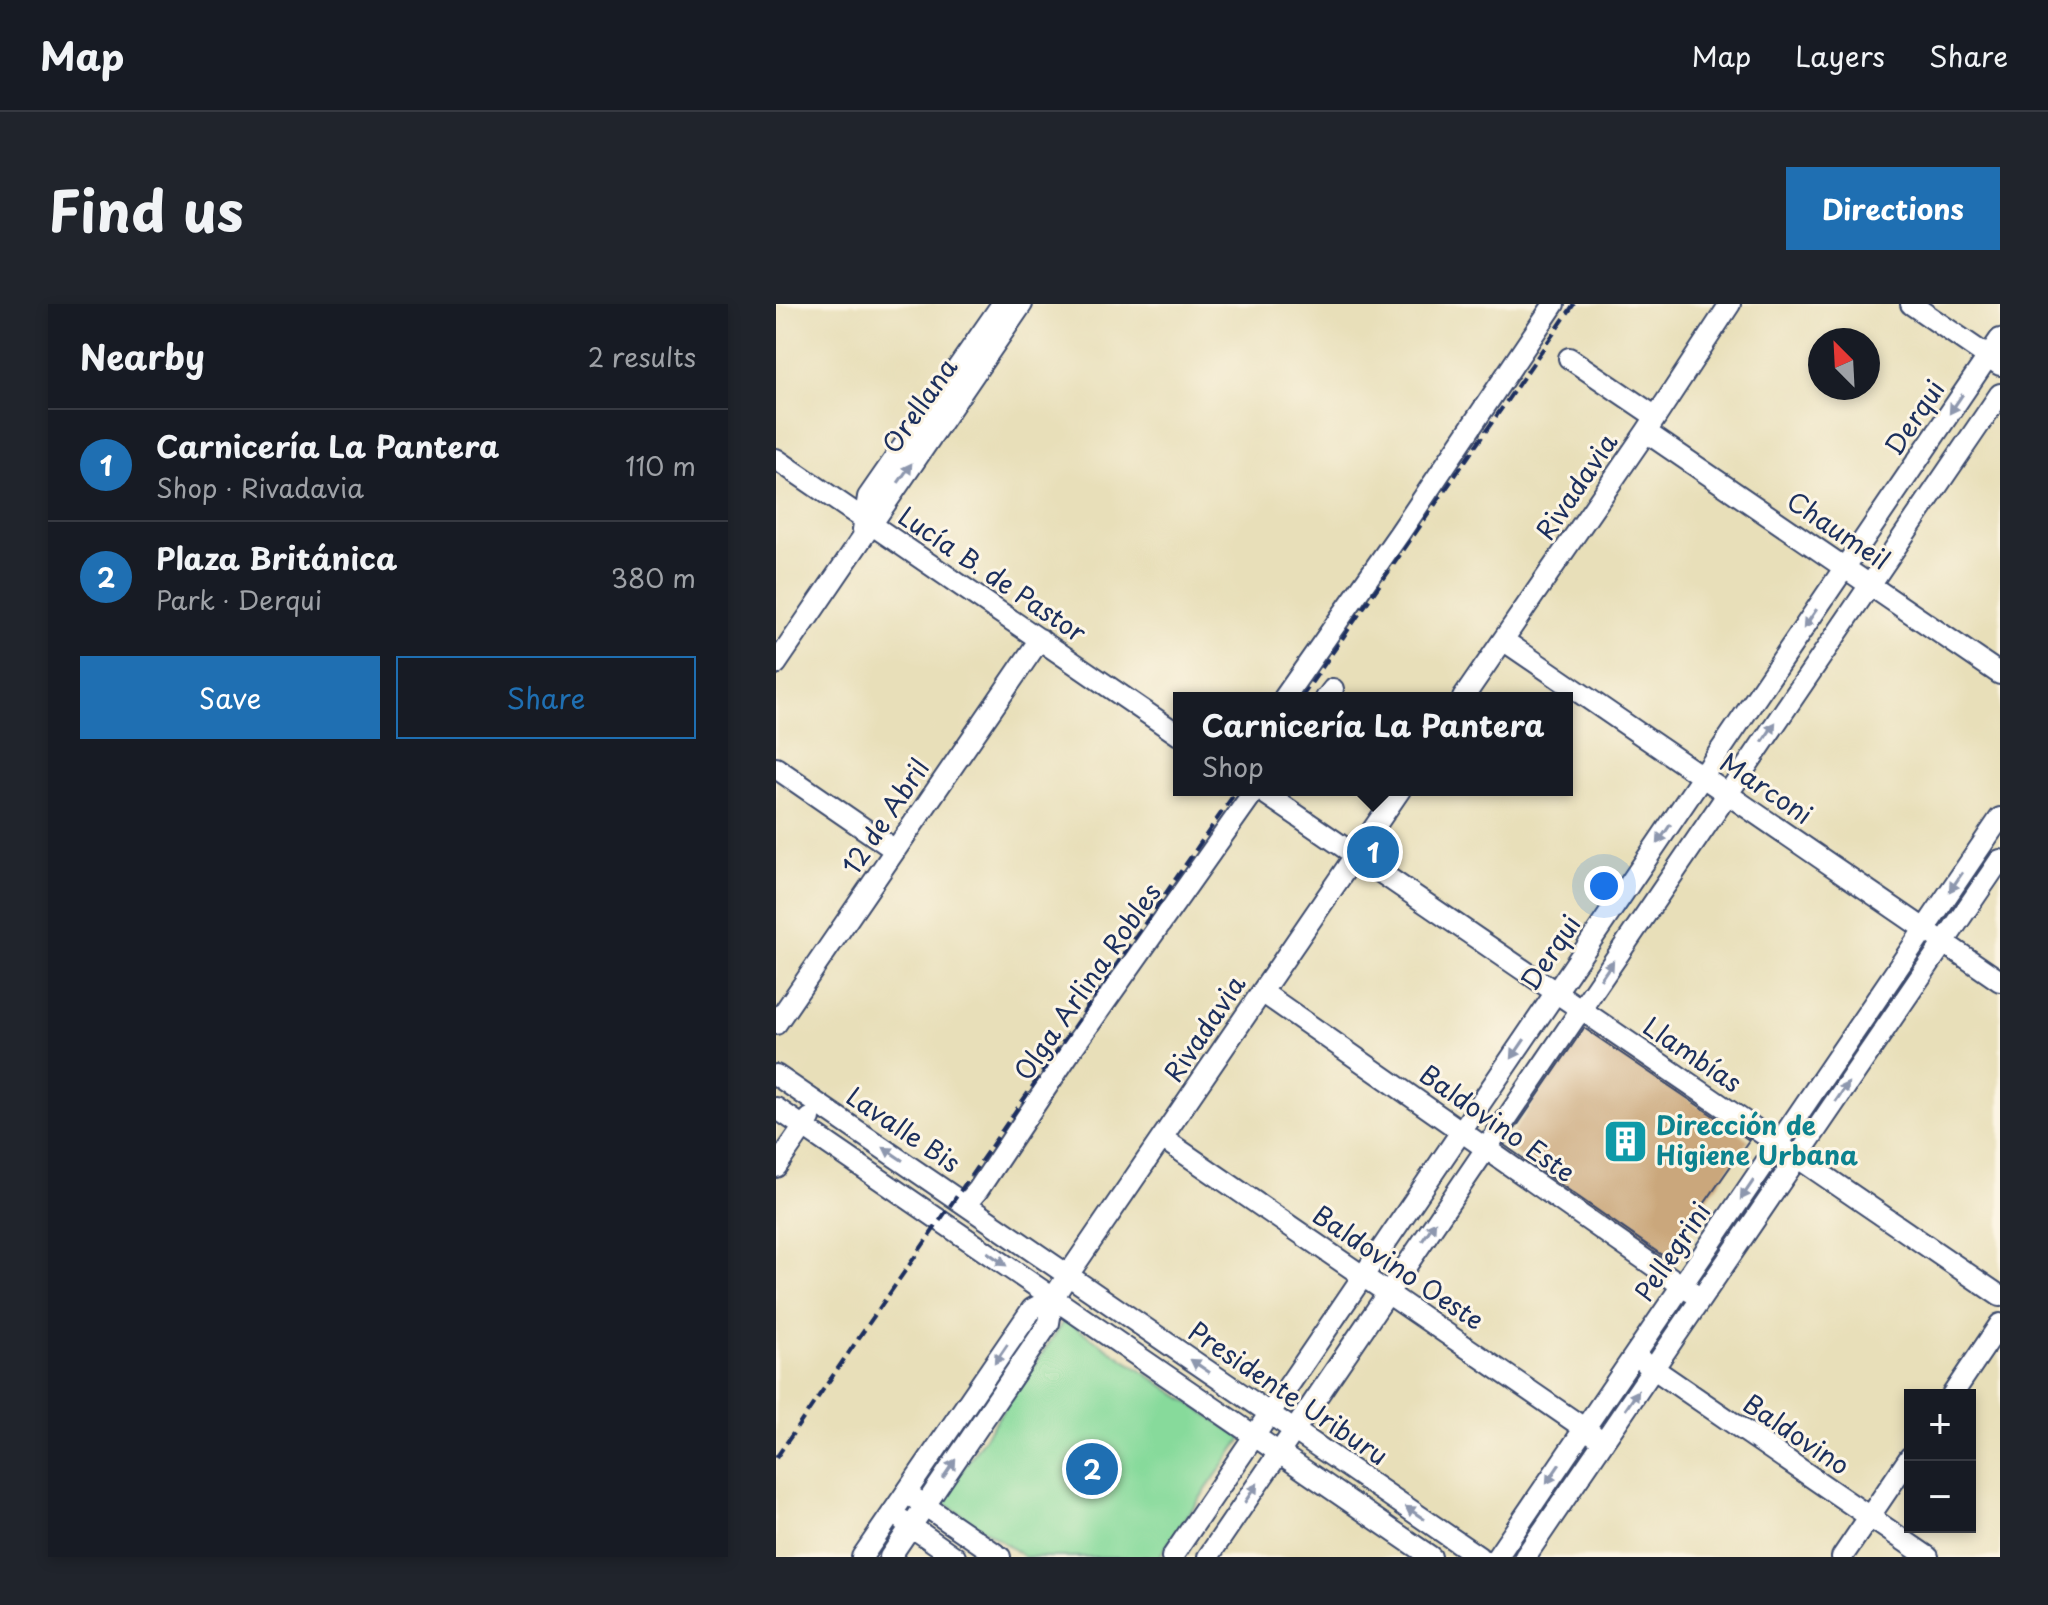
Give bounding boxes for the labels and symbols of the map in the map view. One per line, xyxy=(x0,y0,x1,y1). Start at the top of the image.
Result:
north arrow xyxy=(1808,328,1880,400)
street label: Orellana xyxy=(872,349,966,461)
street label: Derqui xyxy=(1874,371,1953,463)
one-way arrow xyxy=(1949,393,1964,415)
street label: Rivadavia xyxy=(1525,424,1626,548)
one-way arrow xyxy=(897,462,912,483)
street label: Chaumeil xyxy=(1780,481,1898,579)
street label: Lucía B. de Pastor xyxy=(891,496,1095,652)
one-way arrow xyxy=(1803,608,1818,630)
one-way arrow xyxy=(1762,722,1777,743)
street label: Marconi xyxy=(1713,742,1821,833)
street label: 12 de Abril xyxy=(832,750,938,882)
pin: 1 xyxy=(1347,822,1399,882)
one-way arrow xyxy=(1657,823,1672,844)
your location xyxy=(1584,866,1624,906)
one-way arrow xyxy=(1949,872,1964,893)
street label: Olga Arlina Robles xyxy=(1004,874,1170,1088)
street label: Derqui xyxy=(1510,906,1589,998)
one-way arrow xyxy=(1599,960,1614,981)
street label: Rivadavia xyxy=(1153,966,1254,1090)
street label: Llambías xyxy=(1636,1006,1750,1101)
one-way arrow xyxy=(1511,1038,1525,1060)
street label: Baldovino Este xyxy=(1412,1055,1584,1191)
street label: Lavalle Bis xyxy=(839,1076,969,1181)
one-way arrow xyxy=(1834,1082,1849,1103)
place label: Dirección de Higiene Urbana xyxy=(1656,1105,1858,1174)
building icon: Dirección de Higiene Urbana xyxy=(1601,1117,1649,1165)
one-way arrow xyxy=(883,1147,904,1162)
one-way arrow xyxy=(1740,1179,1755,1200)
street label: Pellegrini xyxy=(1624,1194,1719,1309)
street label: Baldovino Oeste xyxy=(1305,1195,1492,1339)
one-way arrow xyxy=(1422,1221,1437,1242)
one-way arrow xyxy=(987,1251,1008,1266)
street label: Presidente Uriburu xyxy=(1181,1311,1396,1474)
one-way arrow xyxy=(994,1343,1009,1364)
one-way arrow xyxy=(1190,1359,1211,1374)
street label: Baldovino xyxy=(1736,1384,1858,1484)
one-way arrow xyxy=(1624,1389,1639,1411)
pin: 2 xyxy=(1066,1439,1118,1499)
one-way arrow xyxy=(942,1459,957,1480)
one-way arrow xyxy=(1546,1464,1561,1485)
one-way arrow xyxy=(1244,1482,1259,1503)
one-way arrow xyxy=(1404,1506,1425,1521)

